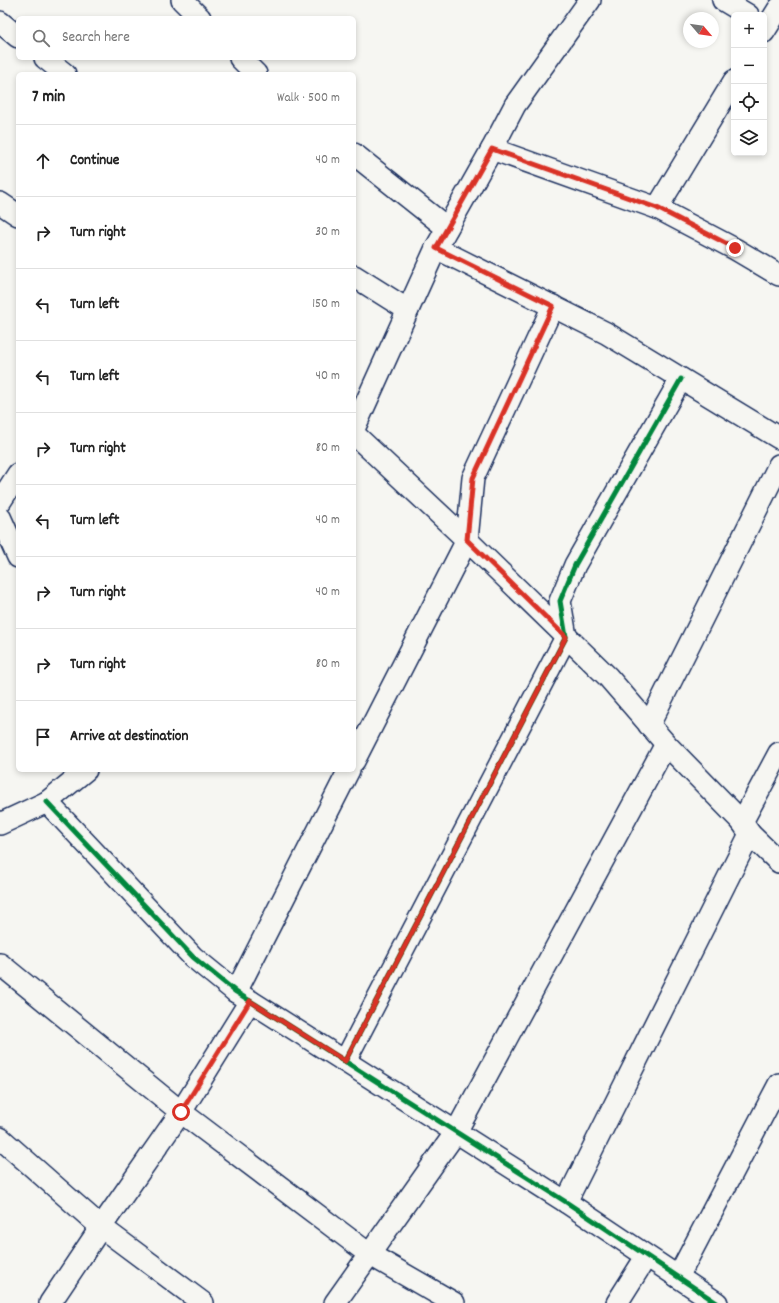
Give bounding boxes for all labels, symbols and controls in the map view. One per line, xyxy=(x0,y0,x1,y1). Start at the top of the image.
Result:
north arrow xyxy=(683,12,719,48)
map controls xyxy=(731,12,767,156)
button: + xyxy=(731,12,767,48)
search box xyxy=(16,16,356,60)
icon: search xyxy=(30,27,52,49)
text: Search here xyxy=(62,27,130,49)
button: − xyxy=(731,48,767,84)
button: locate xyxy=(731,84,767,120)
text: 7 min xyxy=(32,86,65,110)
text: Walk · 500 m xyxy=(277,89,340,108)
button: layers xyxy=(731,120,767,156)
icon: ahead xyxy=(32,150,54,172)
text: Continue xyxy=(70,150,119,172)
text: 40 m xyxy=(316,151,340,170)
icon: right xyxy=(32,222,54,244)
text: Turn right xyxy=(70,222,126,244)
text: 30 m xyxy=(315,223,340,242)
route end xyxy=(726,239,744,257)
icon: left xyxy=(32,294,54,316)
text: Turn left xyxy=(70,294,119,316)
text: 150 m xyxy=(312,295,340,314)
icon: left xyxy=(32,366,54,388)
text: Turn left xyxy=(70,366,119,388)
text: 40 m xyxy=(316,367,340,386)
icon: right xyxy=(32,438,54,460)
text: Turn right xyxy=(70,438,126,460)
text: 80 m xyxy=(316,439,340,458)
icon: left xyxy=(32,510,54,532)
text: Turn left xyxy=(70,510,119,532)
text: 40 m xyxy=(316,511,340,530)
icon: right xyxy=(32,582,54,604)
text: Turn right xyxy=(70,582,126,604)
text: 40 m xyxy=(316,583,340,602)
icon: right xyxy=(32,654,54,676)
text: Turn right xyxy=(70,654,126,676)
text: 80 m xyxy=(316,655,340,674)
icon: arrive xyxy=(32,726,54,748)
text: Arrive at destination xyxy=(70,726,188,748)
route start xyxy=(172,1103,190,1121)

